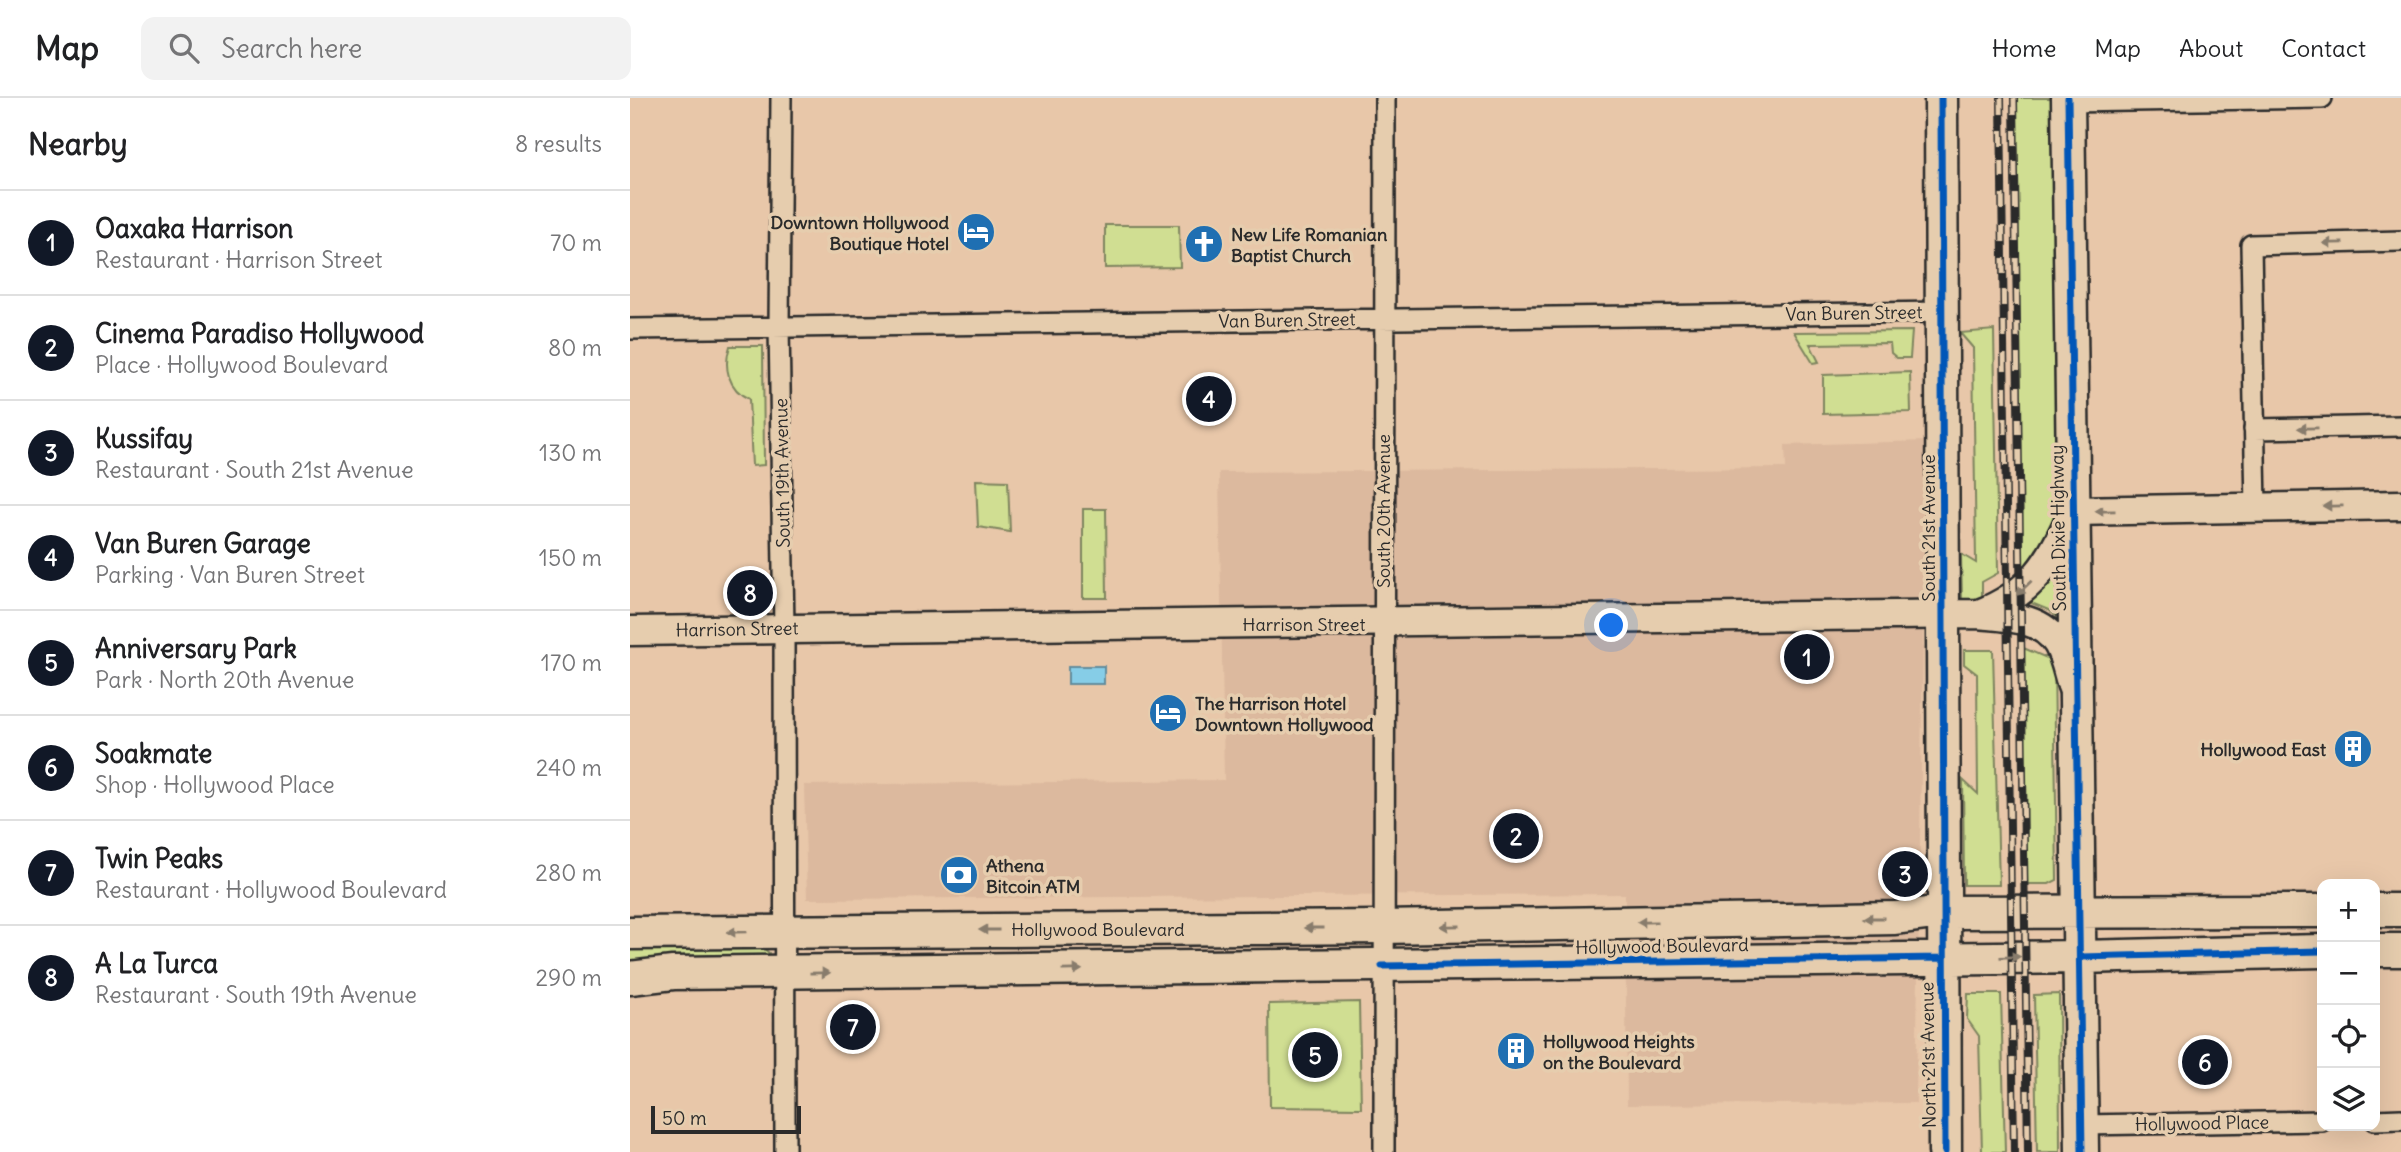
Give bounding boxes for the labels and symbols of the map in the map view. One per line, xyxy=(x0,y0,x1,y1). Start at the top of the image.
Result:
place label: Downtown Hollywood Boutique Hotel xyxy=(770,211,949,255)
hotel icon: Downtown Hollywood Boutique Hotel xyxy=(955,211,997,253)
church icon: New Life Romanian Baptist Church xyxy=(1183,223,1225,265)
place label: New Life Romanian Baptist Church xyxy=(1231,223,1388,267)
one-way arrow xyxy=(2322,237,2344,249)
street label: Van Buren Street xyxy=(1785,300,1923,326)
street label: Van Buren Street xyxy=(1218,307,1356,333)
pin: 4 xyxy=(1186,373,1232,425)
street label: South 19th Avenue xyxy=(769,398,795,548)
one-way arrow xyxy=(2297,422,2319,434)
street label: South 20th Avenue xyxy=(1372,434,1395,588)
street label: South Dixie Highway xyxy=(2045,444,2071,612)
street label: South 21st Avenue xyxy=(1917,454,1940,602)
one-way arrow xyxy=(2322,501,2344,512)
one-way arrow xyxy=(2094,505,2116,516)
pin: 8 xyxy=(727,567,773,619)
one-way arrow xyxy=(2016,580,2033,596)
your location xyxy=(1594,608,1628,642)
street label: Harrison Street xyxy=(1243,613,1365,636)
street label: Harrison Street xyxy=(675,616,799,642)
pin: 1 xyxy=(1784,631,1830,683)
hotel icon: The Harrison Hotel Downtown Hollywood xyxy=(1147,692,1189,734)
place label: The Harrison Hotel Downtown Hollywood xyxy=(1195,692,1374,736)
building icon: Hollywood East xyxy=(2332,728,2374,770)
place label: Hollywood East xyxy=(2201,738,2327,761)
pin: 2 xyxy=(1493,810,1539,862)
pin: 3 xyxy=(1882,848,1928,900)
bank icon: Athena Bitcoin ATM xyxy=(938,854,980,896)
place label: Athena Bitcoin ATM xyxy=(986,854,1080,898)
one-way arrow xyxy=(1863,913,1885,924)
one-way arrow xyxy=(1636,916,1658,928)
street label: Hollywood Boulevard xyxy=(1011,918,1185,941)
one-way arrow xyxy=(1439,920,1461,932)
one-way arrow xyxy=(1303,922,1325,934)
one-way arrow xyxy=(977,924,999,936)
one-way arrow xyxy=(725,926,747,938)
street label: Hollywood Boulevard xyxy=(1575,933,1749,959)
one-way arrow xyxy=(2000,952,2022,963)
one-way arrow xyxy=(1062,964,1084,976)
one-way arrow xyxy=(810,967,832,979)
street label: North 21st Avenue xyxy=(1915,982,1941,1128)
pin: 7 xyxy=(830,1001,876,1053)
pin: 5 xyxy=(1292,1029,1338,1081)
building icon: Hollywood Heights on the Boulevard xyxy=(1495,1030,1537,1072)
place label: Hollywood Heights on the Boulevard xyxy=(1543,1030,1695,1074)
pin: 6 xyxy=(2182,1036,2228,1088)
scale bar xyxy=(651,1103,802,1135)
street label: Hollywood Place xyxy=(2135,1110,2269,1136)

